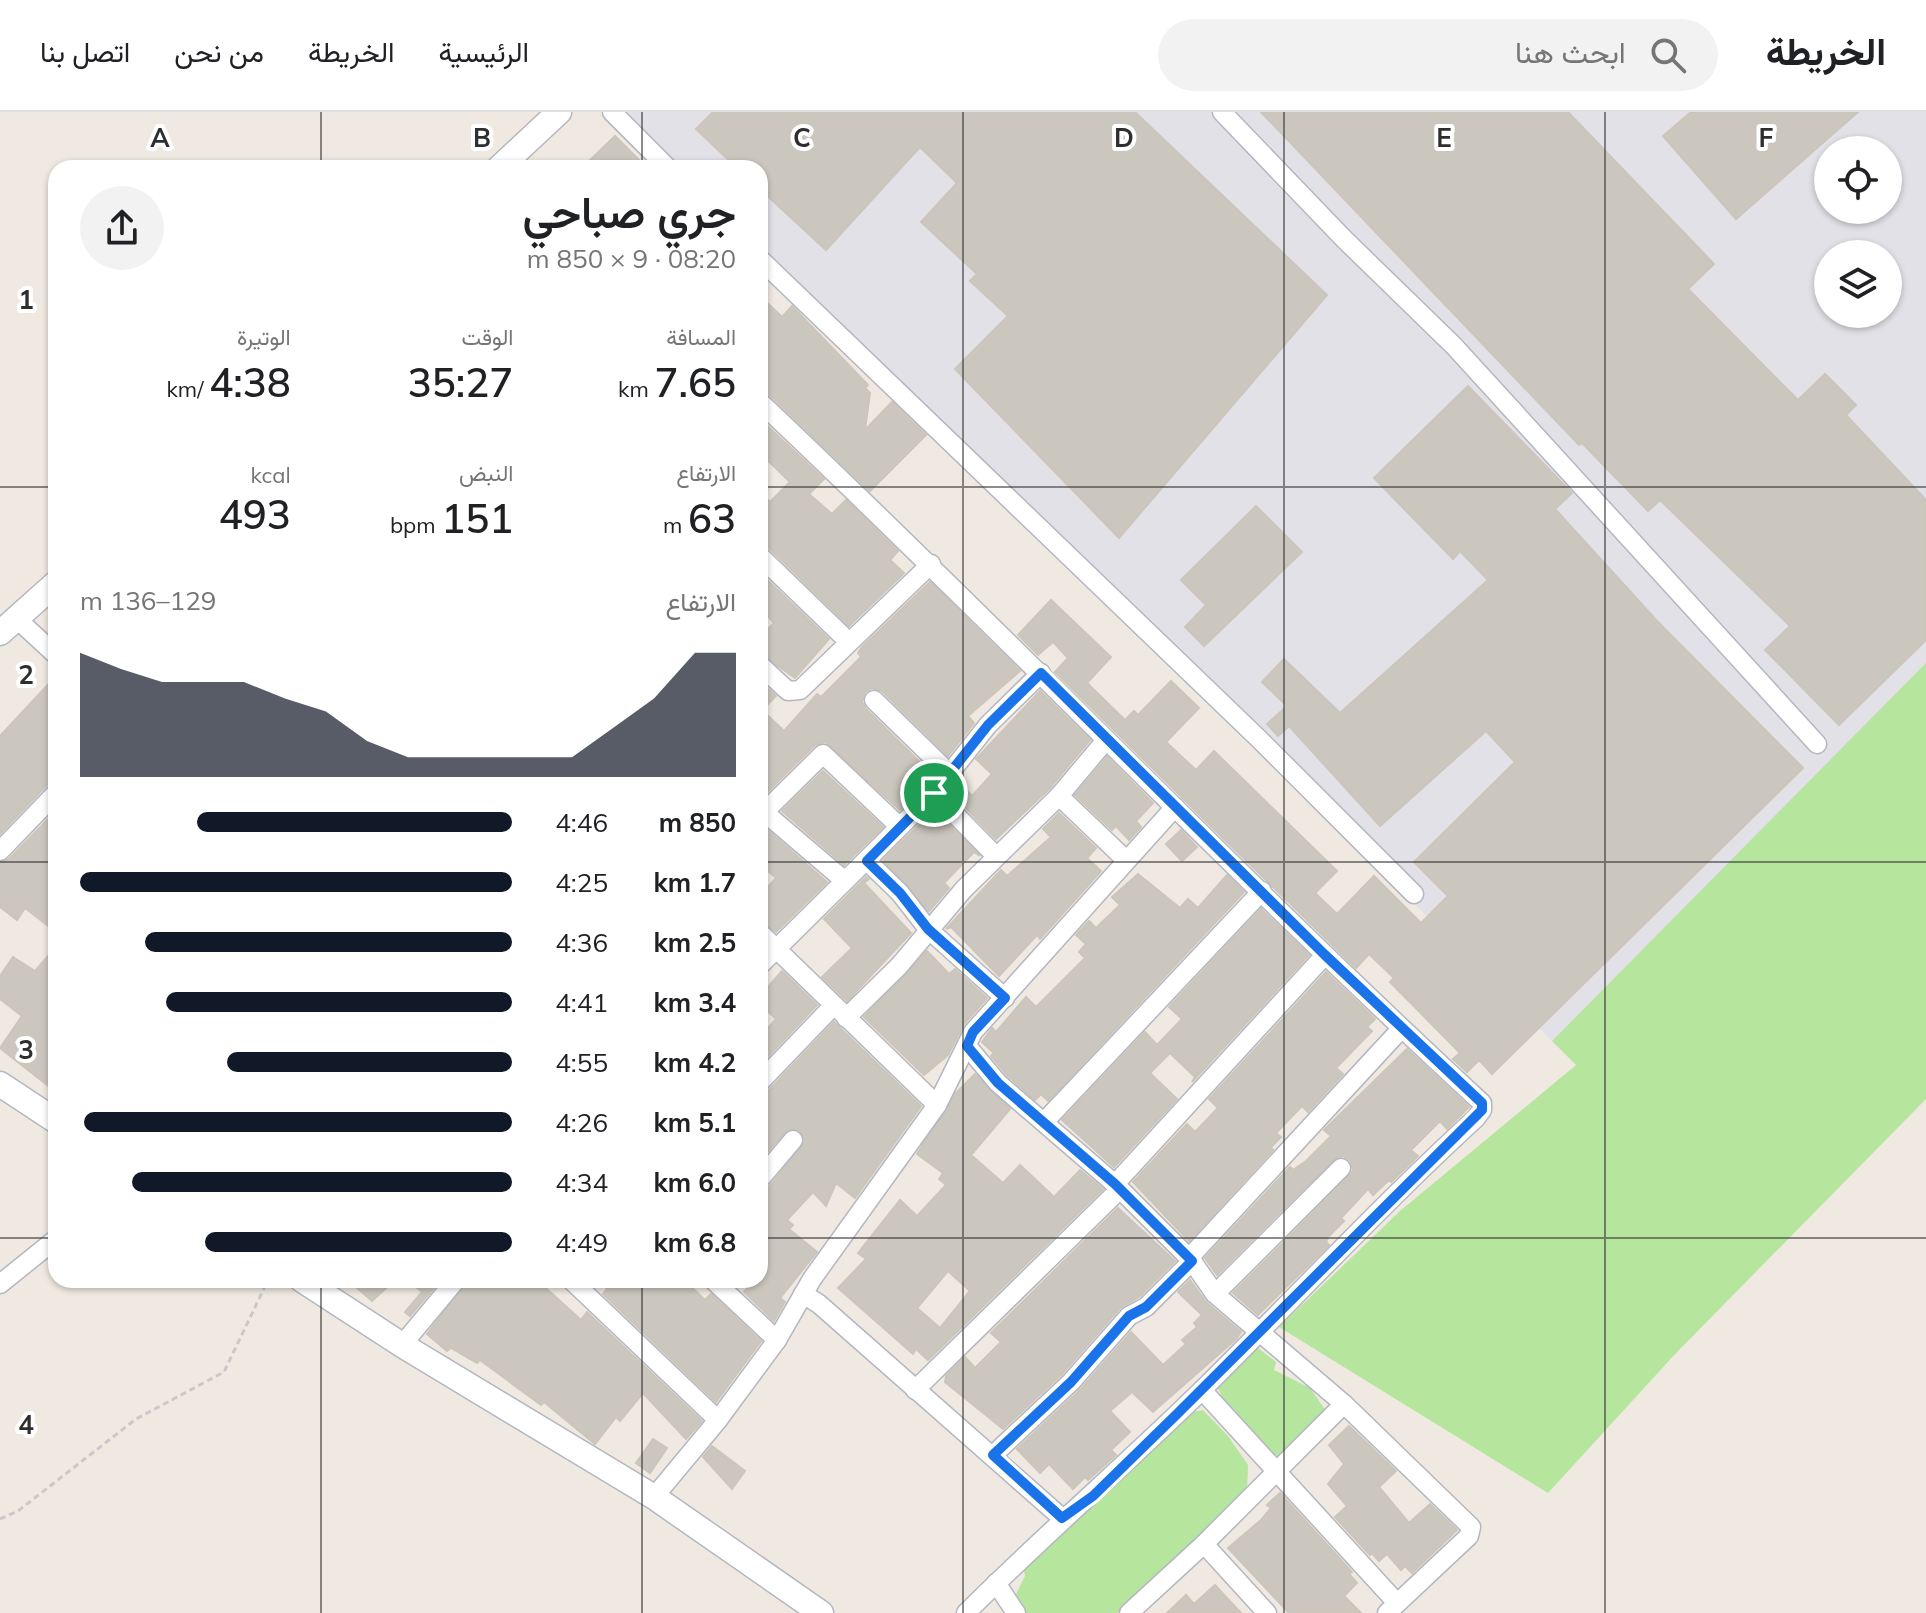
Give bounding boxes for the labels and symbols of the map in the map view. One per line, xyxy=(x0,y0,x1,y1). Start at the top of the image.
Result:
text: A xyxy=(150,121,170,154)
text: B xyxy=(473,121,491,154)
text: C xyxy=(793,121,811,154)
text: D xyxy=(1114,121,1134,154)
text: E xyxy=(1436,121,1452,154)
text: F xyxy=(1759,121,1774,154)
text: 1 xyxy=(18,283,34,316)
text: 2 xyxy=(18,658,34,691)
pin xyxy=(900,759,968,827)
text: 3 xyxy=(18,1033,34,1066)
text: 4 xyxy=(18,1408,34,1441)

